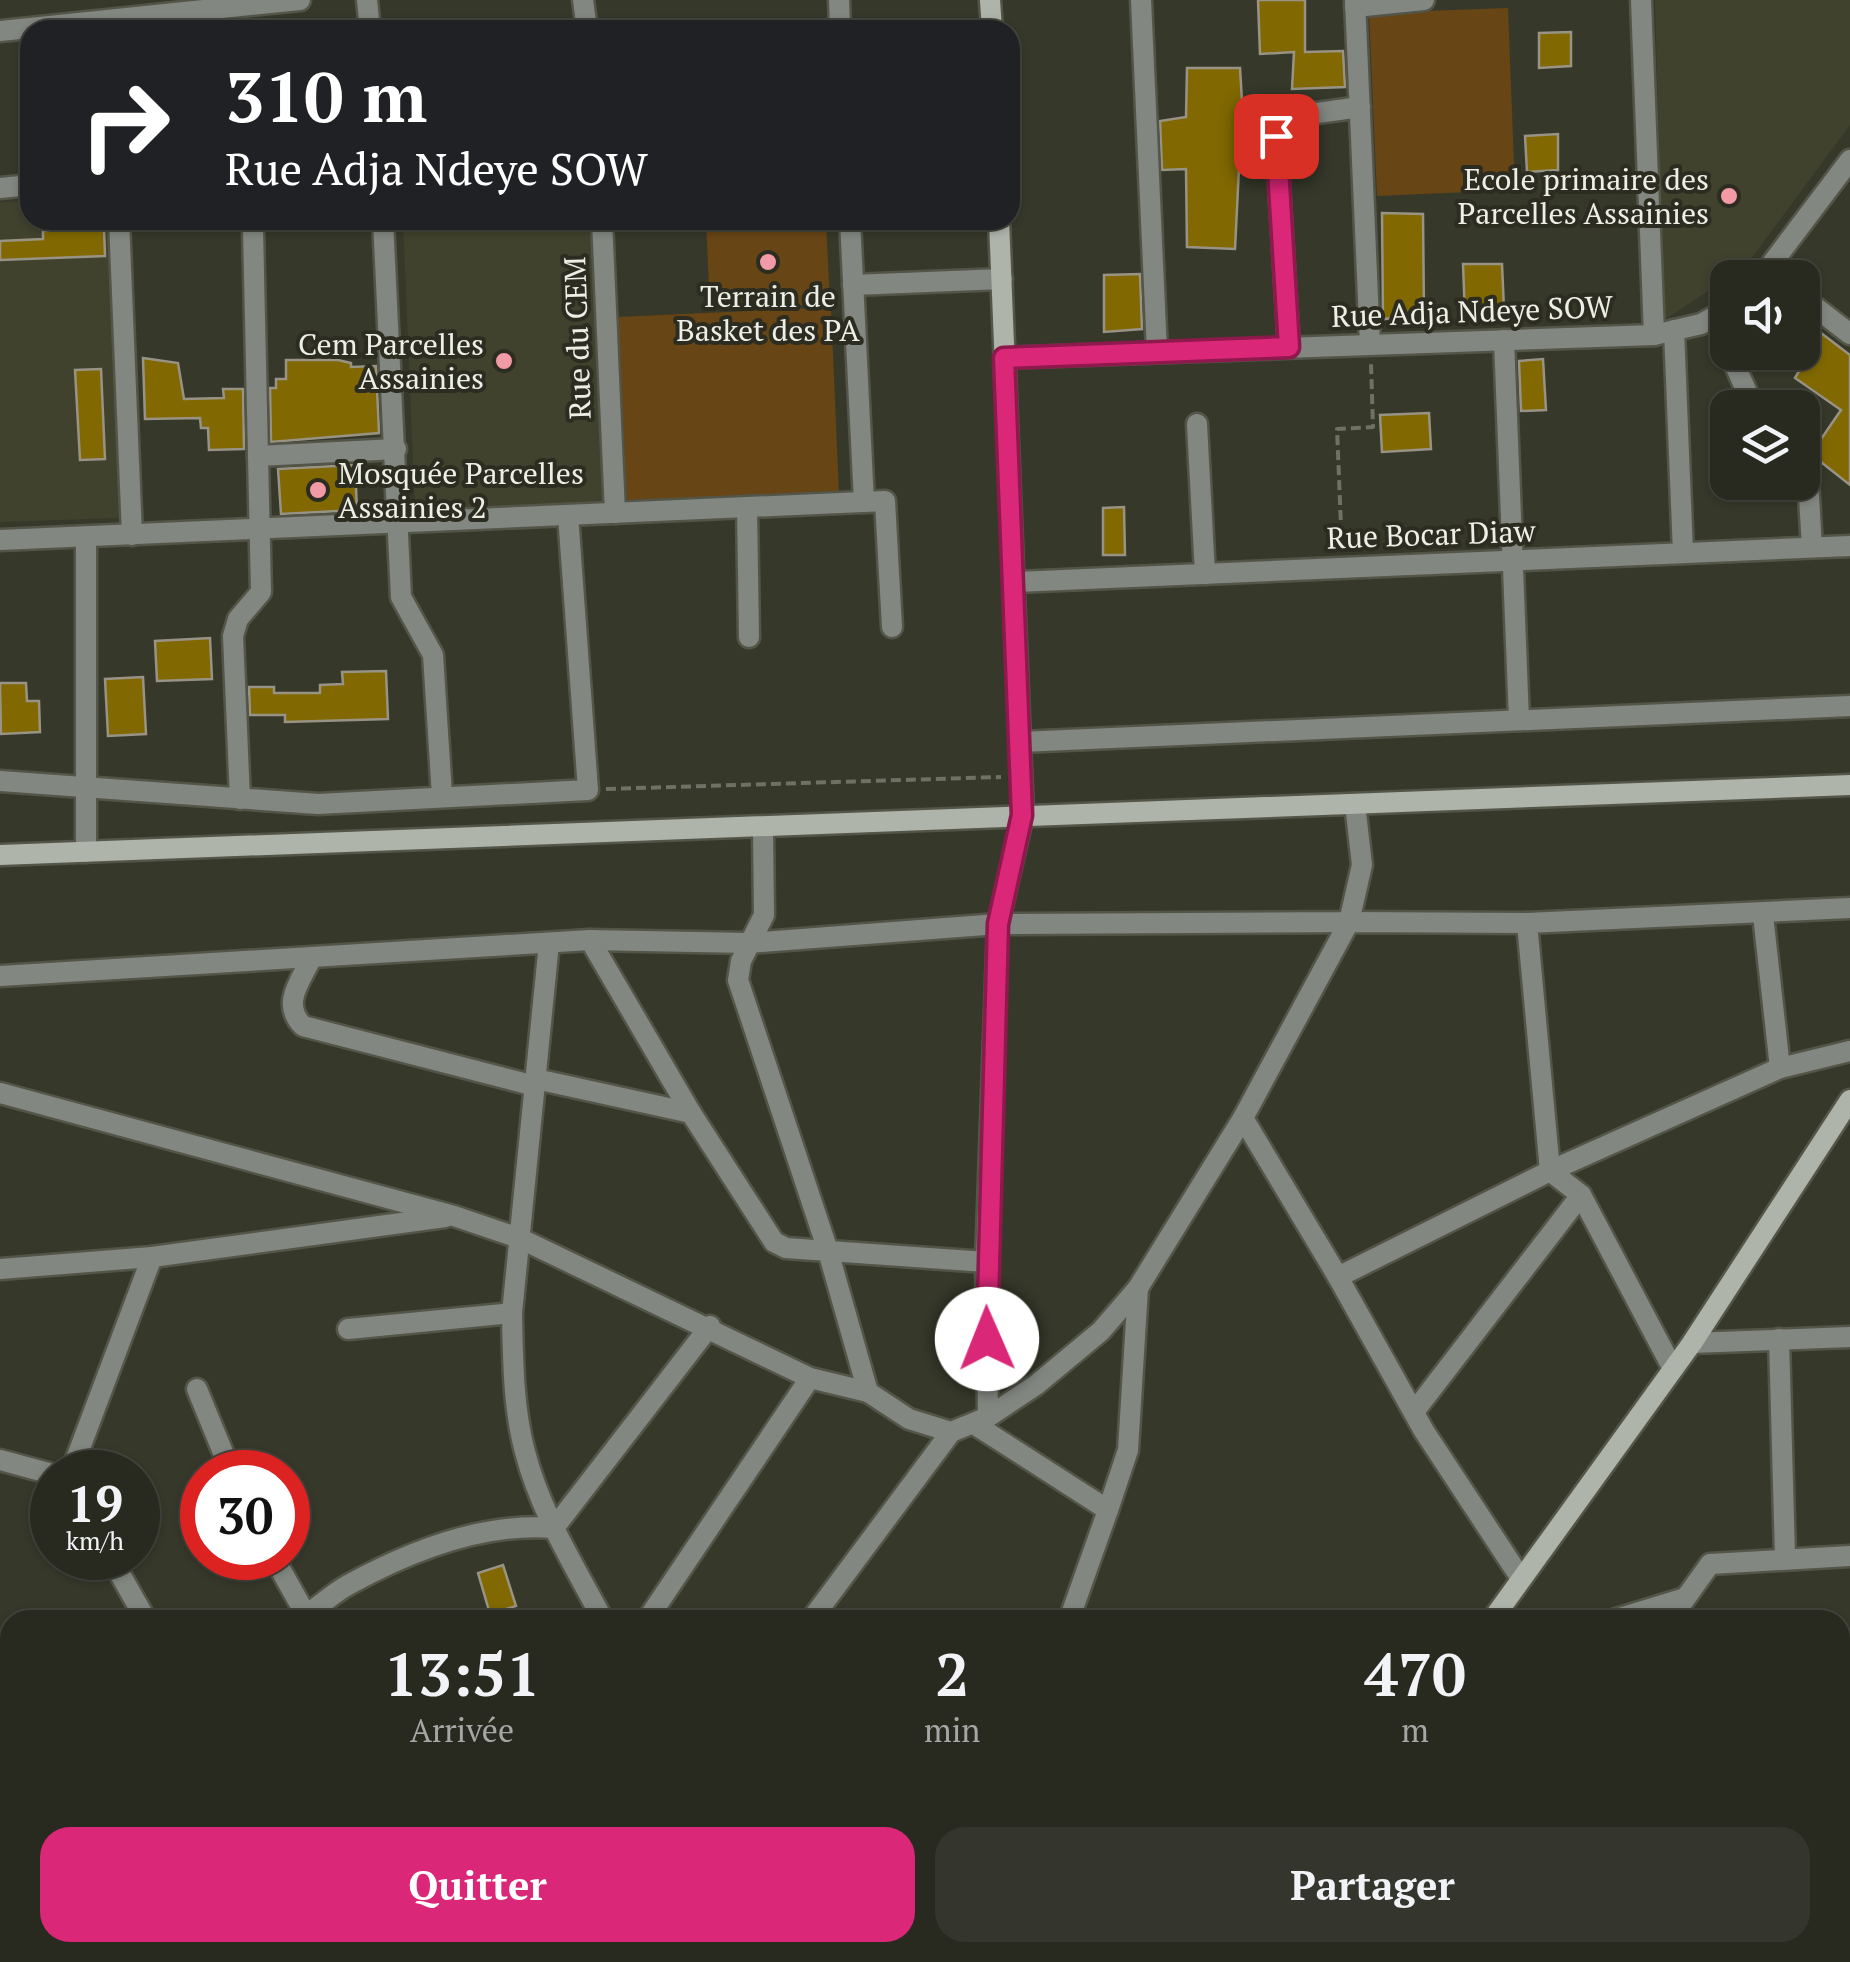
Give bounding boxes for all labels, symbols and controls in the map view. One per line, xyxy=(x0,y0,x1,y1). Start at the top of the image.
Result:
text: 310 m xyxy=(225,49,427,142)
icon: right xyxy=(60,60,190,190)
pin xyxy=(1234,94,1319,179)
icon: arrive xyxy=(1249,109,1304,164)
text: Rue Adja Ndeye SOW xyxy=(225,138,648,198)
place label: Ecole primaire des Parcelles Assainies xyxy=(1458,159,1709,233)
marker: Ecole primaire des Parcelles Assainies xyxy=(1718,185,1740,207)
marker: Terrain de Basket des PA xyxy=(757,251,779,273)
street label: Rue du CEM xyxy=(554,256,600,420)
map controls xyxy=(1710,260,1820,500)
button: sound xyxy=(1710,260,1820,370)
place label: Terrain de Basket des PA xyxy=(676,276,860,350)
street label: Rue Adja Ndeye SOW xyxy=(1330,286,1615,336)
place label: Cem Parcelles Assainies xyxy=(298,324,484,398)
marker: Cem Parcelles Assainies xyxy=(493,350,515,372)
button: layers xyxy=(1710,390,1820,500)
place label: Mosquée Parcelles Assainies 2 xyxy=(338,453,584,527)
marker: Mosquée Parcelles Assainies 2 xyxy=(307,479,329,501)
street label: Rue Bocar Diaw xyxy=(1326,510,1537,558)
position arrow xyxy=(935,1287,1039,1391)
speed limit sign: 30 xyxy=(180,1450,310,1580)
text: 19 xyxy=(67,1470,123,1536)
text: km/h xyxy=(66,1524,124,1557)
text: 13:51 xyxy=(384,1634,540,1713)
text: 2 xyxy=(935,1634,969,1713)
text: 470 xyxy=(1364,1634,1466,1713)
text: Arrivée xyxy=(410,1709,514,1751)
text: min xyxy=(924,1709,980,1751)
text: m xyxy=(1401,1709,1429,1751)
button: Quitter xyxy=(40,1827,915,1942)
button: Partager xyxy=(935,1827,1810,1942)

